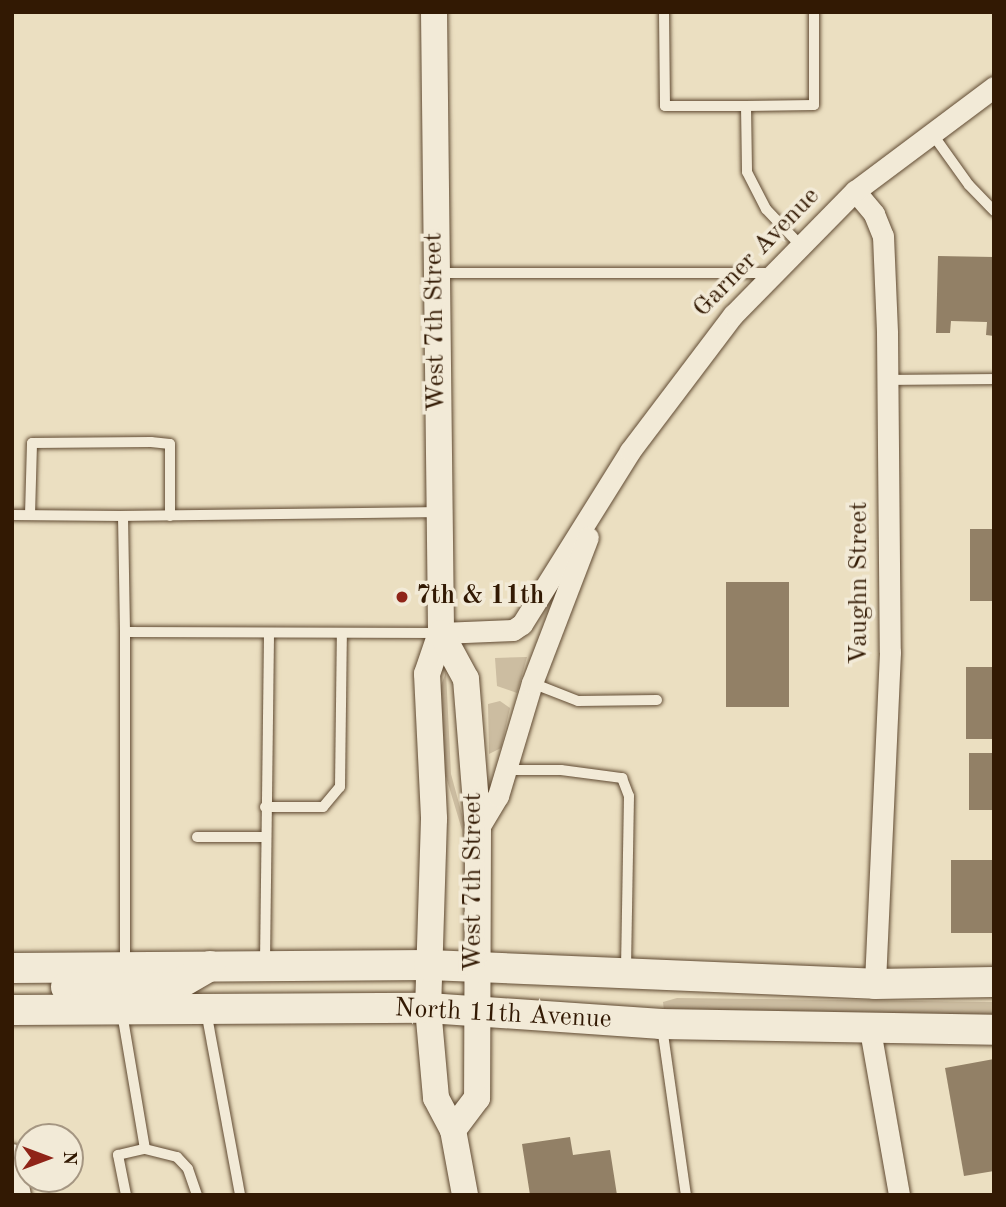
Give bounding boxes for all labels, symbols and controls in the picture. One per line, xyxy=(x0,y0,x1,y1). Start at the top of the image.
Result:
street label: Garner Avenue xyxy=(687,181,827,325)
street label: West 7th Street xyxy=(419,232,453,412)
street label: Vaughn Street xyxy=(844,501,876,665)
place label: 7th & 11th xyxy=(416,581,544,613)
marker: 7th & 11th xyxy=(394,589,410,605)
street label: West 7th Street xyxy=(458,792,490,972)
street label: North 11th Avenue xyxy=(394,994,612,1036)
north arrow xyxy=(14,1123,84,1193)
text: N xyxy=(59,1151,78,1165)

